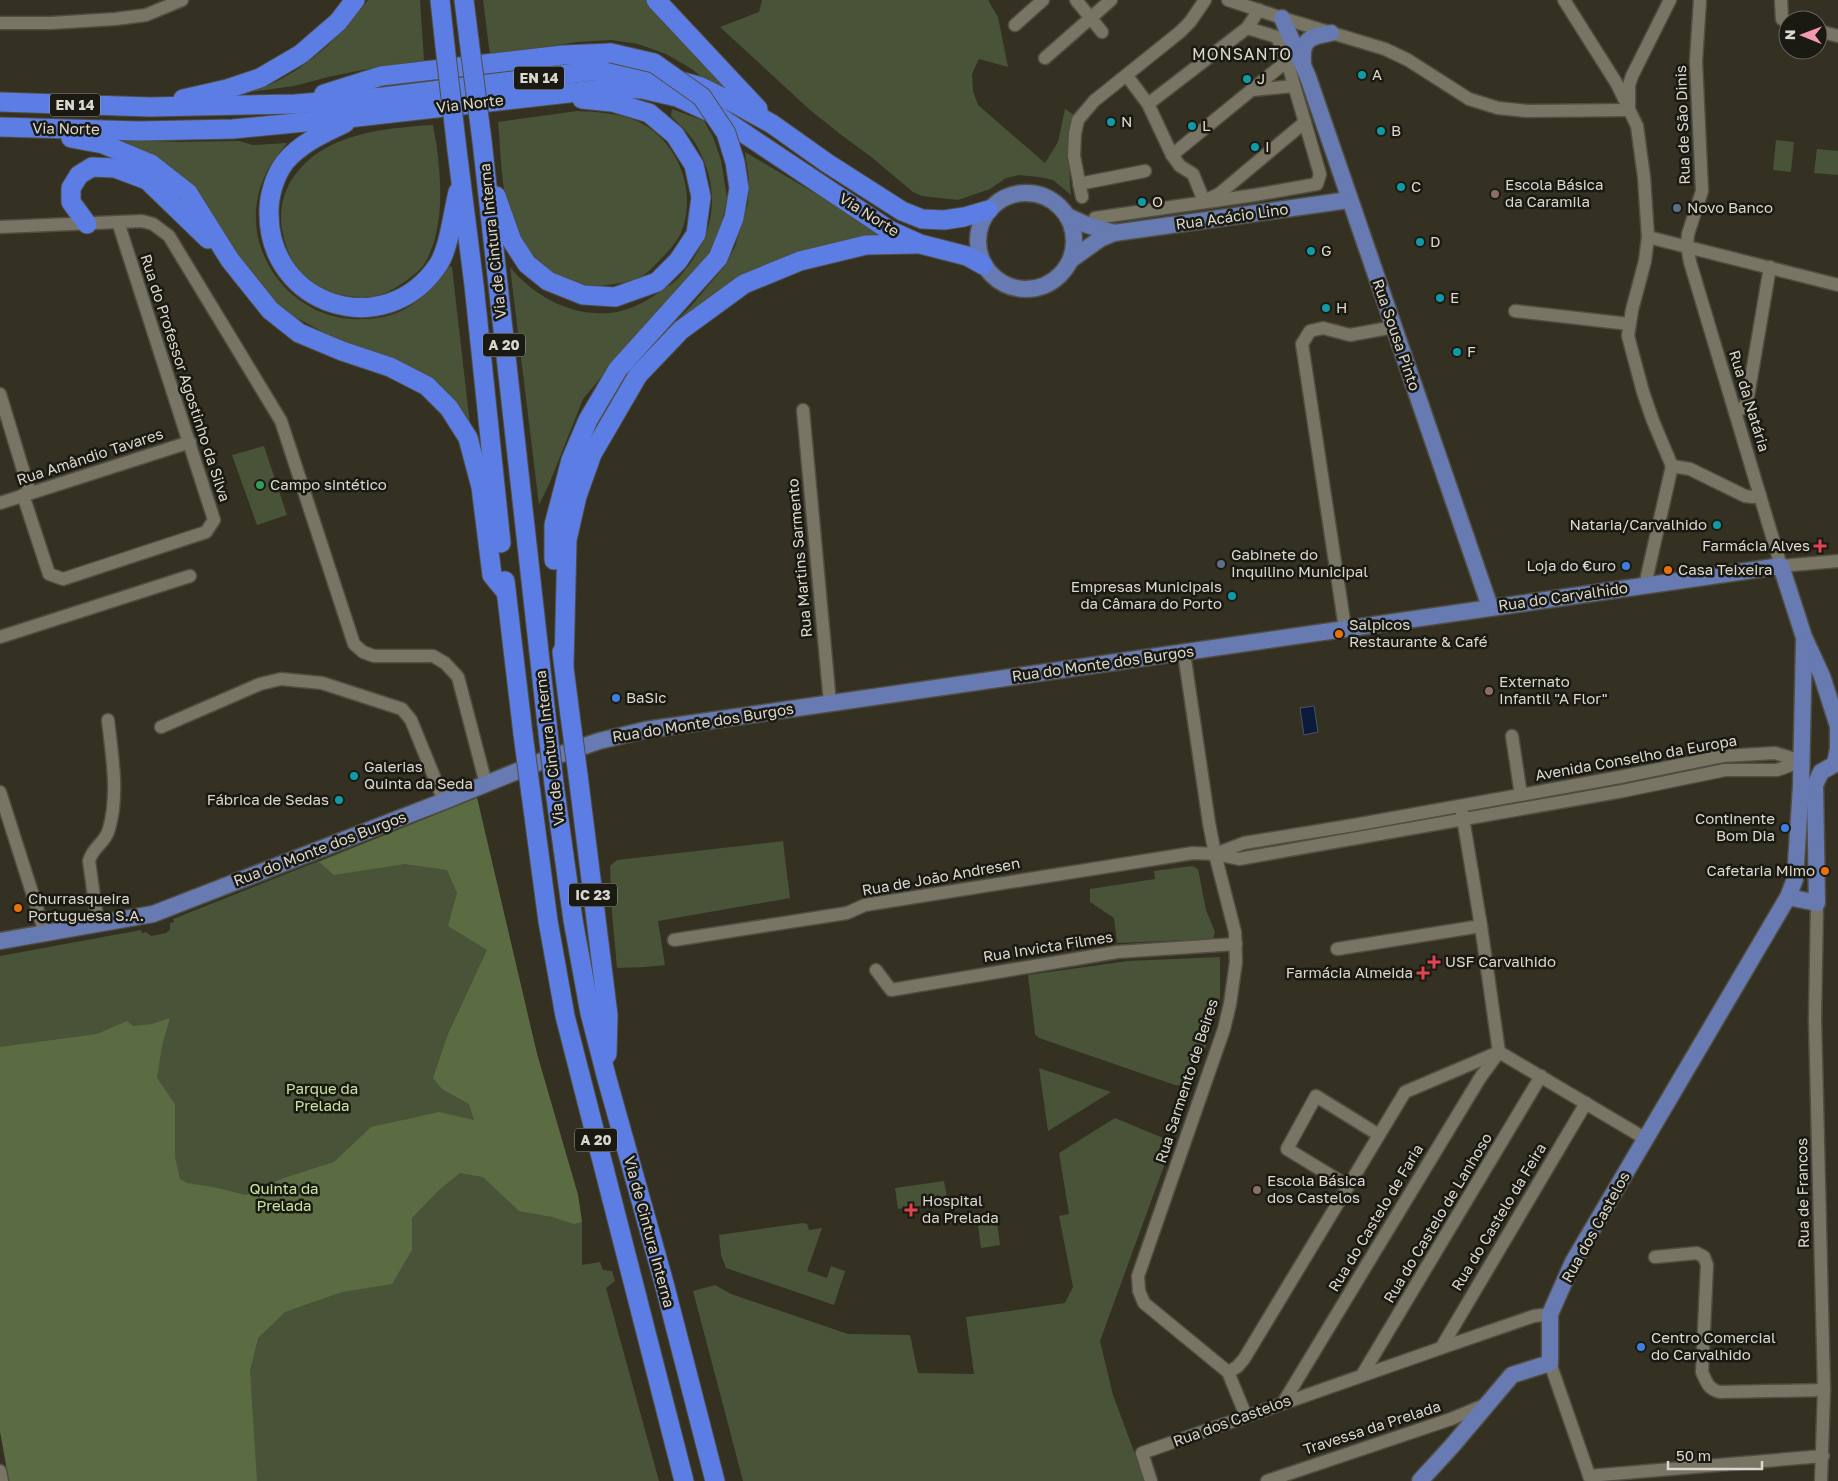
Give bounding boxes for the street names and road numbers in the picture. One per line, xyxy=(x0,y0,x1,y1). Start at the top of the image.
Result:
street label: Rua de São Dinis xyxy=(1671,65,1693,185)
road number: EN 14 xyxy=(514,66,564,90)
street label: Via Norte xyxy=(435,90,505,116)
road number: EN 14 xyxy=(50,94,100,116)
street label: Via Norte xyxy=(32,118,100,138)
street label: Via de Cintura Interna xyxy=(475,162,509,320)
street label: Via Norte xyxy=(836,189,903,240)
street label: Rua Acácio Lino xyxy=(1174,199,1289,233)
street label: Rua do Professor Agostinho da Silva xyxy=(137,252,235,504)
street label: Rua Sousa Pinto xyxy=(1369,276,1424,393)
road number: A 20 xyxy=(483,334,525,356)
street label: Rua da Natária xyxy=(1726,348,1774,454)
street label: Rua Amândio Tavares xyxy=(14,424,165,488)
street label: Rua Martins Sarmento xyxy=(783,478,815,638)
street label: Rua do Carvalhido xyxy=(1497,578,1629,614)
street label: Rua do Monte dos Burgos xyxy=(1011,641,1195,685)
street label: Via de Cintura Interna xyxy=(531,669,567,827)
street label: Rua do Monte dos Burgos xyxy=(611,699,795,745)
street label: Avenida Conselho da Europa xyxy=(1534,730,1738,784)
street label: Rua do Monte dos Burgos xyxy=(231,807,409,889)
street label: Rua de João Andresen xyxy=(860,853,1021,899)
road number: IC 23 xyxy=(569,884,617,906)
street label: Rua Invicta Filmes xyxy=(982,927,1114,965)
street label: Rua Sarmento de Beires xyxy=(1151,996,1221,1165)
road number: A 20 xyxy=(575,1128,617,1152)
street label: Rua do Castelo de Lanhoso xyxy=(1379,1129,1495,1306)
street label: Rua de Francos xyxy=(1792,1138,1812,1248)
street label: Rua do Castelo da Feira xyxy=(1447,1139,1549,1294)
street label: Rua do Castelo de Faria xyxy=(1324,1140,1426,1295)
street label: Via de Cintura Interna xyxy=(621,1154,679,1310)
street label: Rua dos Castelos xyxy=(1557,1168,1633,1285)
street label: Rua dos Castelos xyxy=(1170,1390,1293,1450)
street label: Travessa da Prelada xyxy=(1301,1396,1443,1458)

